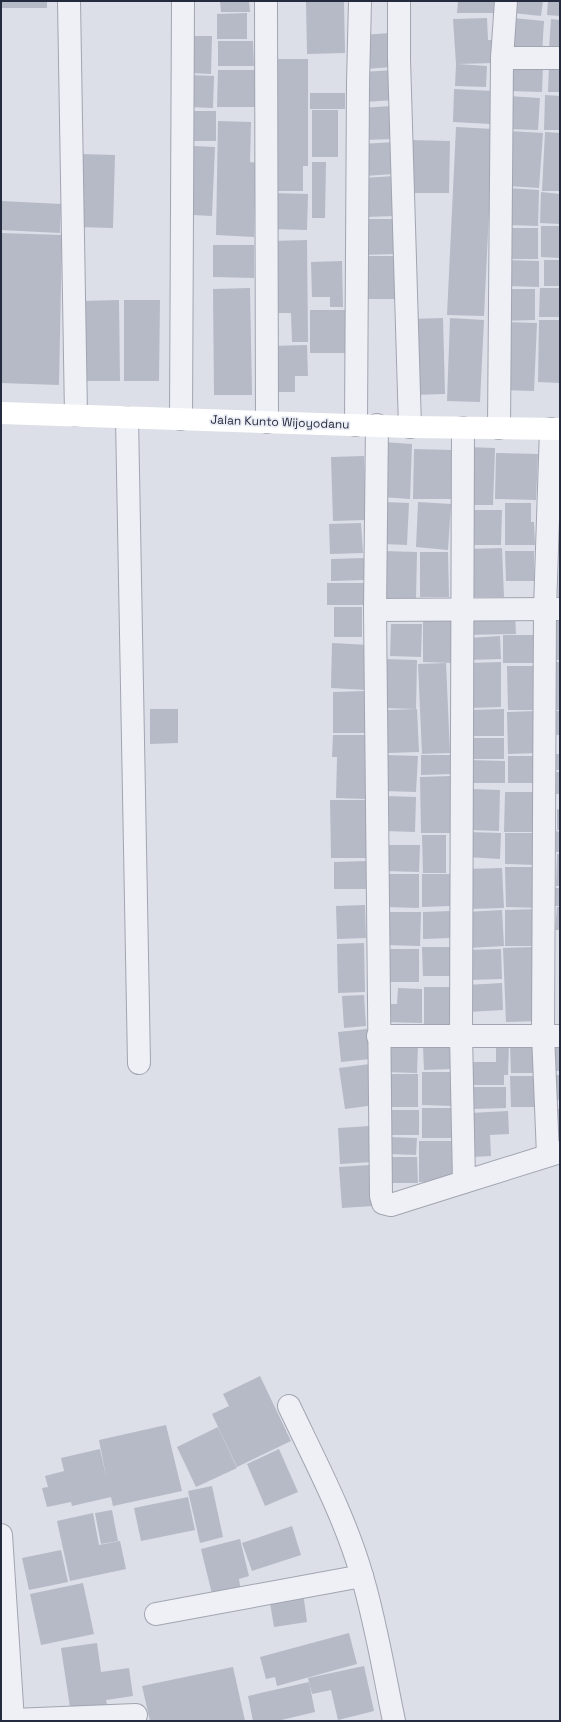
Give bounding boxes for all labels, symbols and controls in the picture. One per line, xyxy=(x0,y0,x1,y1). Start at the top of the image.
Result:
street label: Jalan Kunto Wijoyodanu xyxy=(210,412,350,432)

